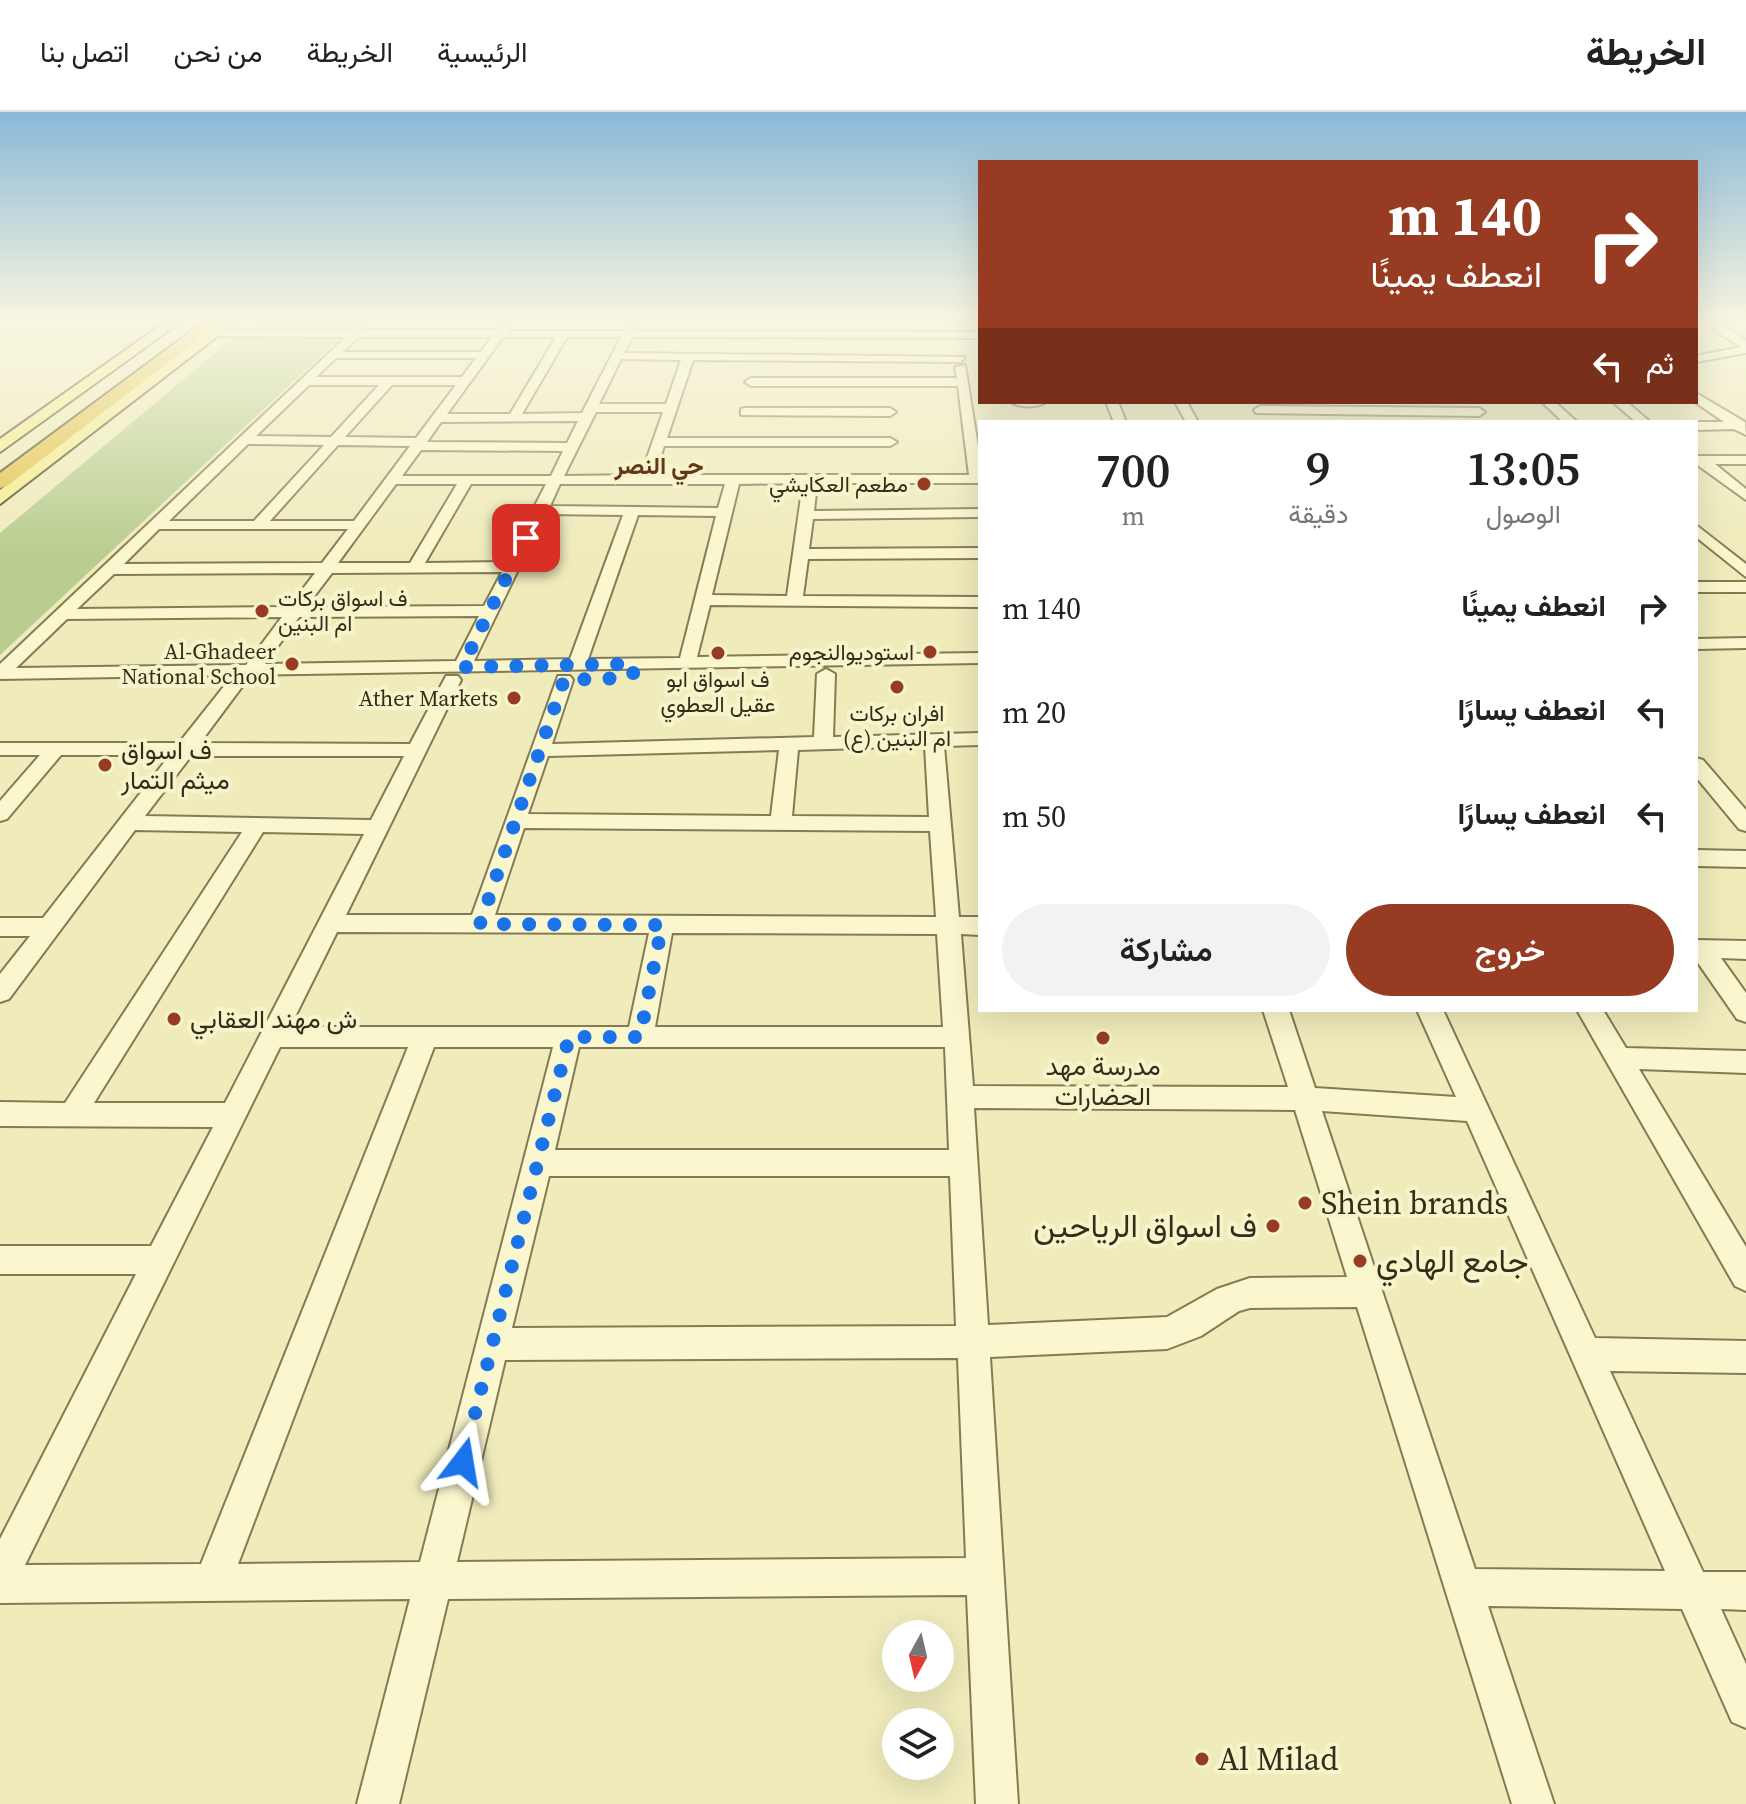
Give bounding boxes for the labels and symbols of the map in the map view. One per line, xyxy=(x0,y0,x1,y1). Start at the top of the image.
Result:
district label: حي النصر xyxy=(614,449,703,486)
place label: مطعم العكايشي xyxy=(769,469,908,503)
marker: مطعم العكايشي xyxy=(915,475,933,493)
pin xyxy=(492,504,560,572)
place label: ف اسواق بركات ام البنين xyxy=(278,583,408,638)
marker: ف اسواق بركات ام البنين xyxy=(253,602,271,620)
place label: Al-Ghadeer National School xyxy=(121,636,277,691)
place label: استوديوالنجوم xyxy=(789,637,914,667)
marker: استوديوالنجوم xyxy=(921,643,939,661)
marker: ف اسواق ابو عقيل العطوي xyxy=(709,644,727,662)
marker: Al-Ghadeer National School xyxy=(283,655,301,673)
place label: ف اسواق ابو عقيل العطوي xyxy=(660,664,776,723)
marker: افران بركات ام البنين (ع) xyxy=(888,678,906,696)
place label: Ather Markets xyxy=(359,683,498,713)
marker: Ather Markets xyxy=(505,689,523,707)
place label: افران بركات ام البنين (ع) xyxy=(843,698,951,753)
place label: ف اسواق ميثم التمار xyxy=(120,732,230,798)
marker: ف اسواق ميثم التمار xyxy=(96,756,114,774)
place label: ش مهند العقابي xyxy=(190,1001,357,1040)
marker: ش مهند العقابي xyxy=(165,1010,183,1028)
marker: مدرسة مهد الحضارات xyxy=(1094,1029,1112,1047)
place label: مدرسة مهد الحضارات xyxy=(1045,1048,1161,1114)
place label: Shein brands xyxy=(1321,1181,1508,1225)
marker: Shein brands xyxy=(1296,1194,1314,1212)
place label: ف اسواق الرياحين xyxy=(1033,1204,1257,1248)
marker: ف اسواق الرياحين xyxy=(1264,1217,1282,1235)
place label: جامع الهادي xyxy=(1376,1239,1528,1287)
marker: جامع الهادي xyxy=(1351,1252,1369,1270)
position arrow xyxy=(421,1420,505,1504)
north arrow xyxy=(882,1620,954,1692)
place label: Al Milad xyxy=(1218,1737,1338,1781)
marker: Al Milad xyxy=(1193,1750,1211,1768)

